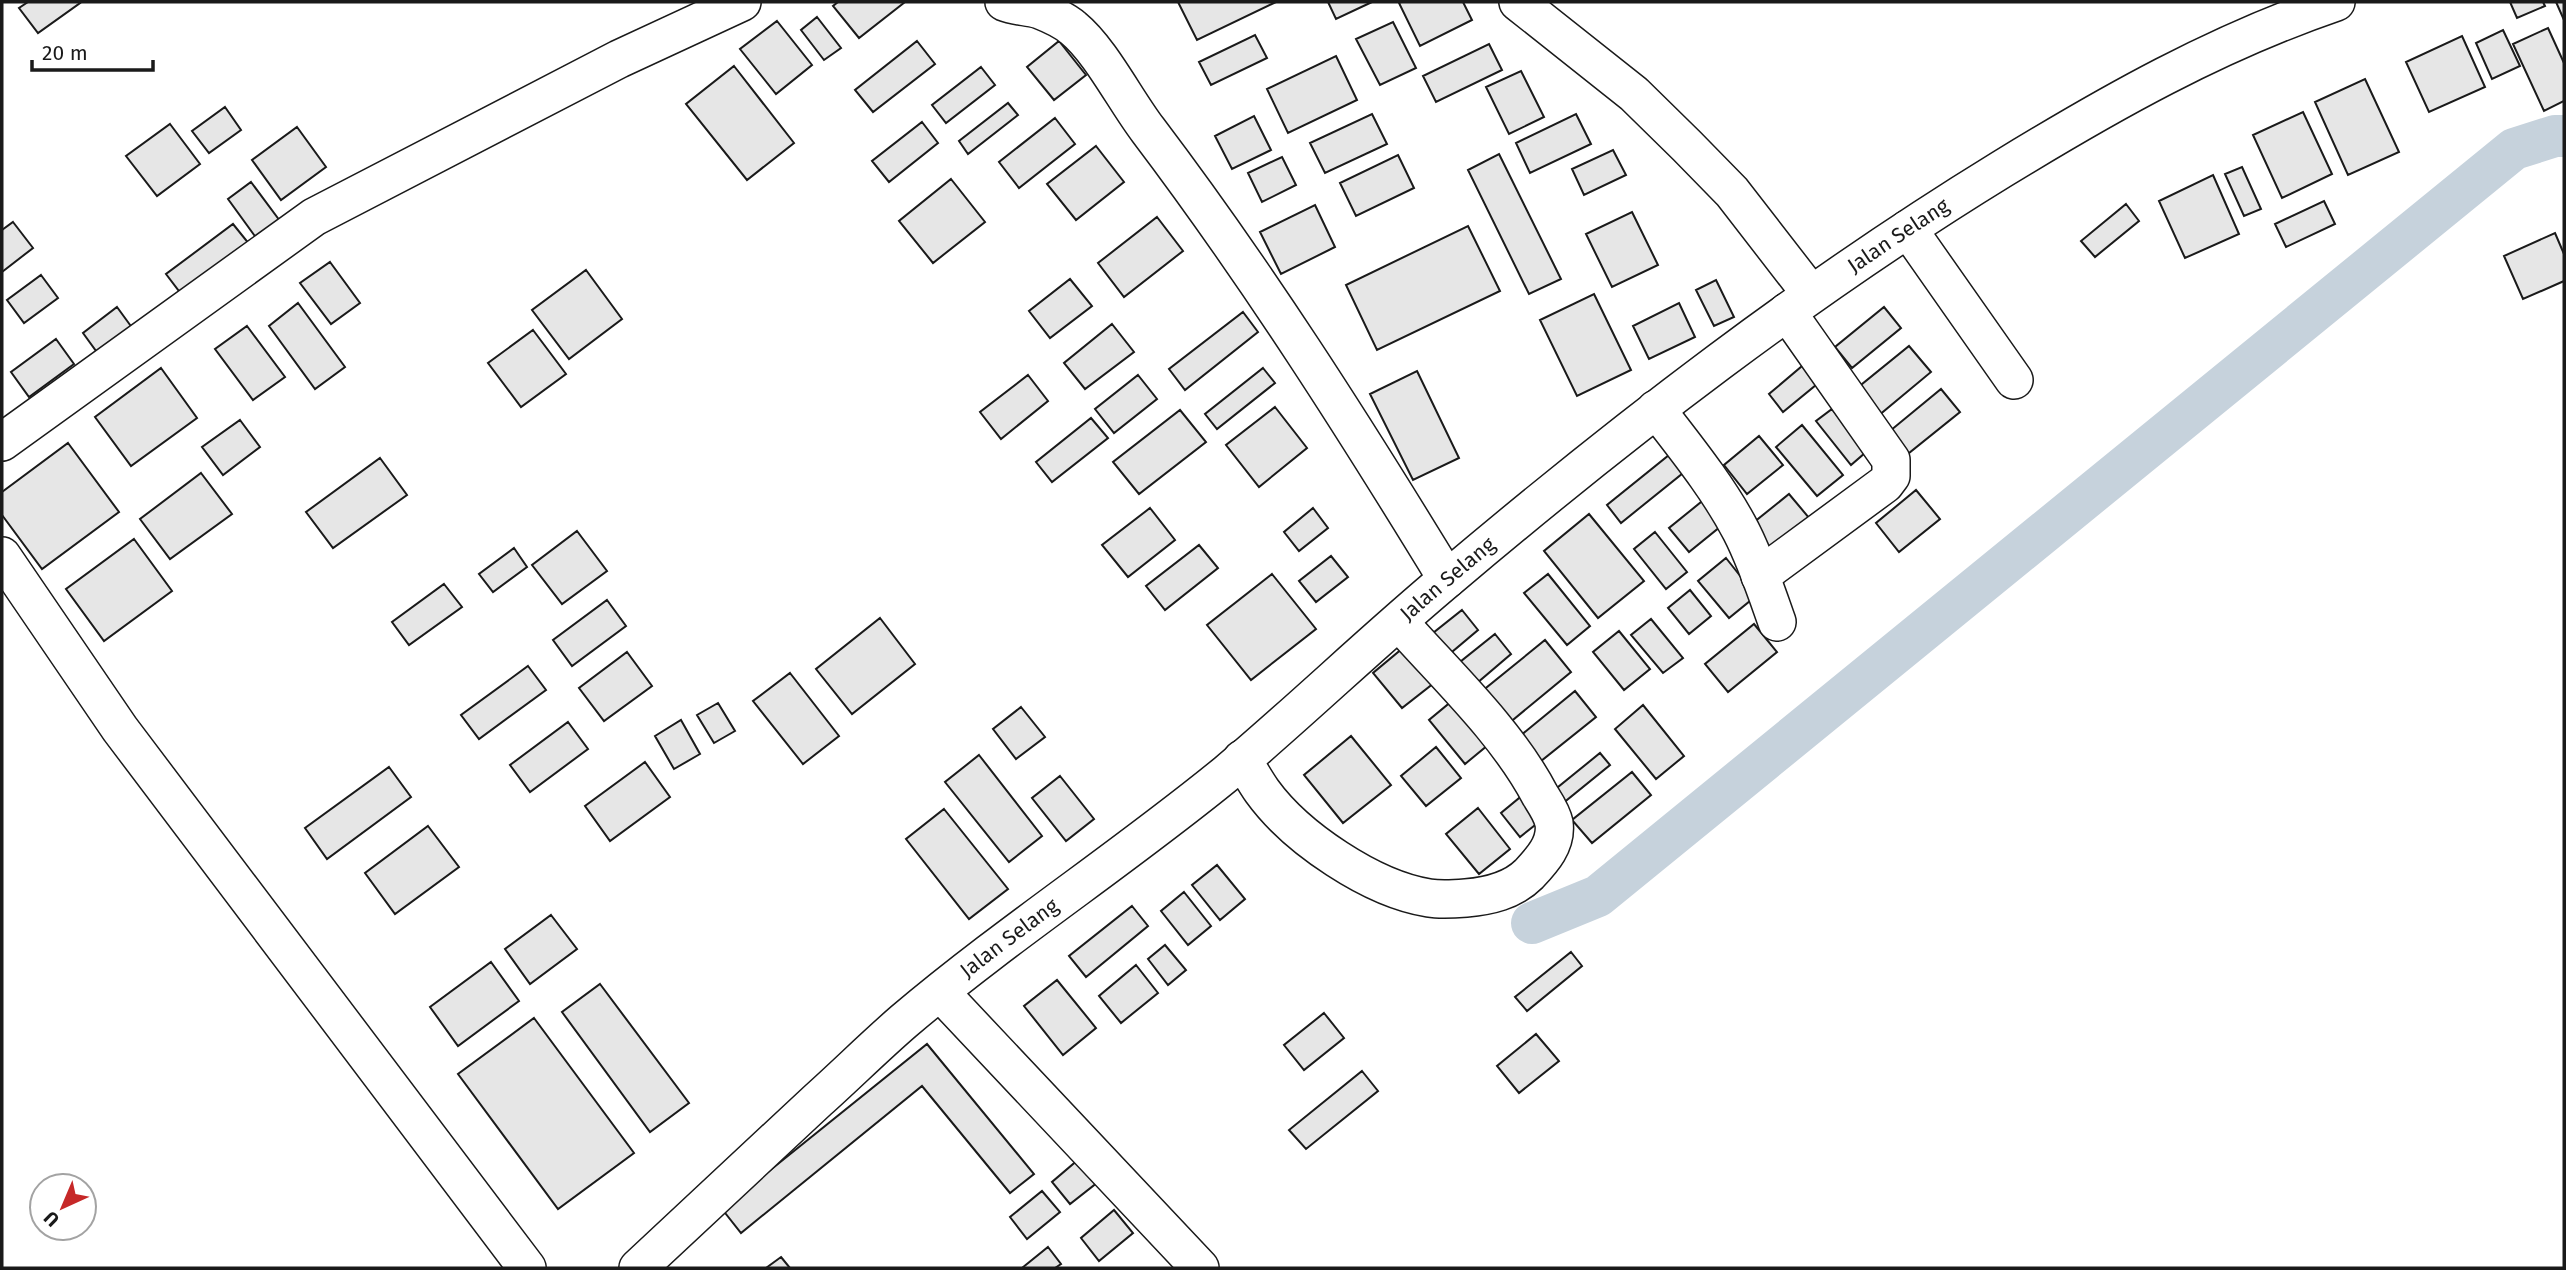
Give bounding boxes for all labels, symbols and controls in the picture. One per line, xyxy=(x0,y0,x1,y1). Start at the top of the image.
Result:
scale bar xyxy=(32,28,152,72)
text: 20 m xyxy=(42,40,88,66)
street label: Jalan Selang xyxy=(1842,193,1954,279)
street label: Jalan Selang xyxy=(1395,531,1500,627)
street label: Jalan Selang xyxy=(955,893,1064,984)
north arrow xyxy=(28,1172,98,1242)
text: U xyxy=(39,1206,64,1231)

